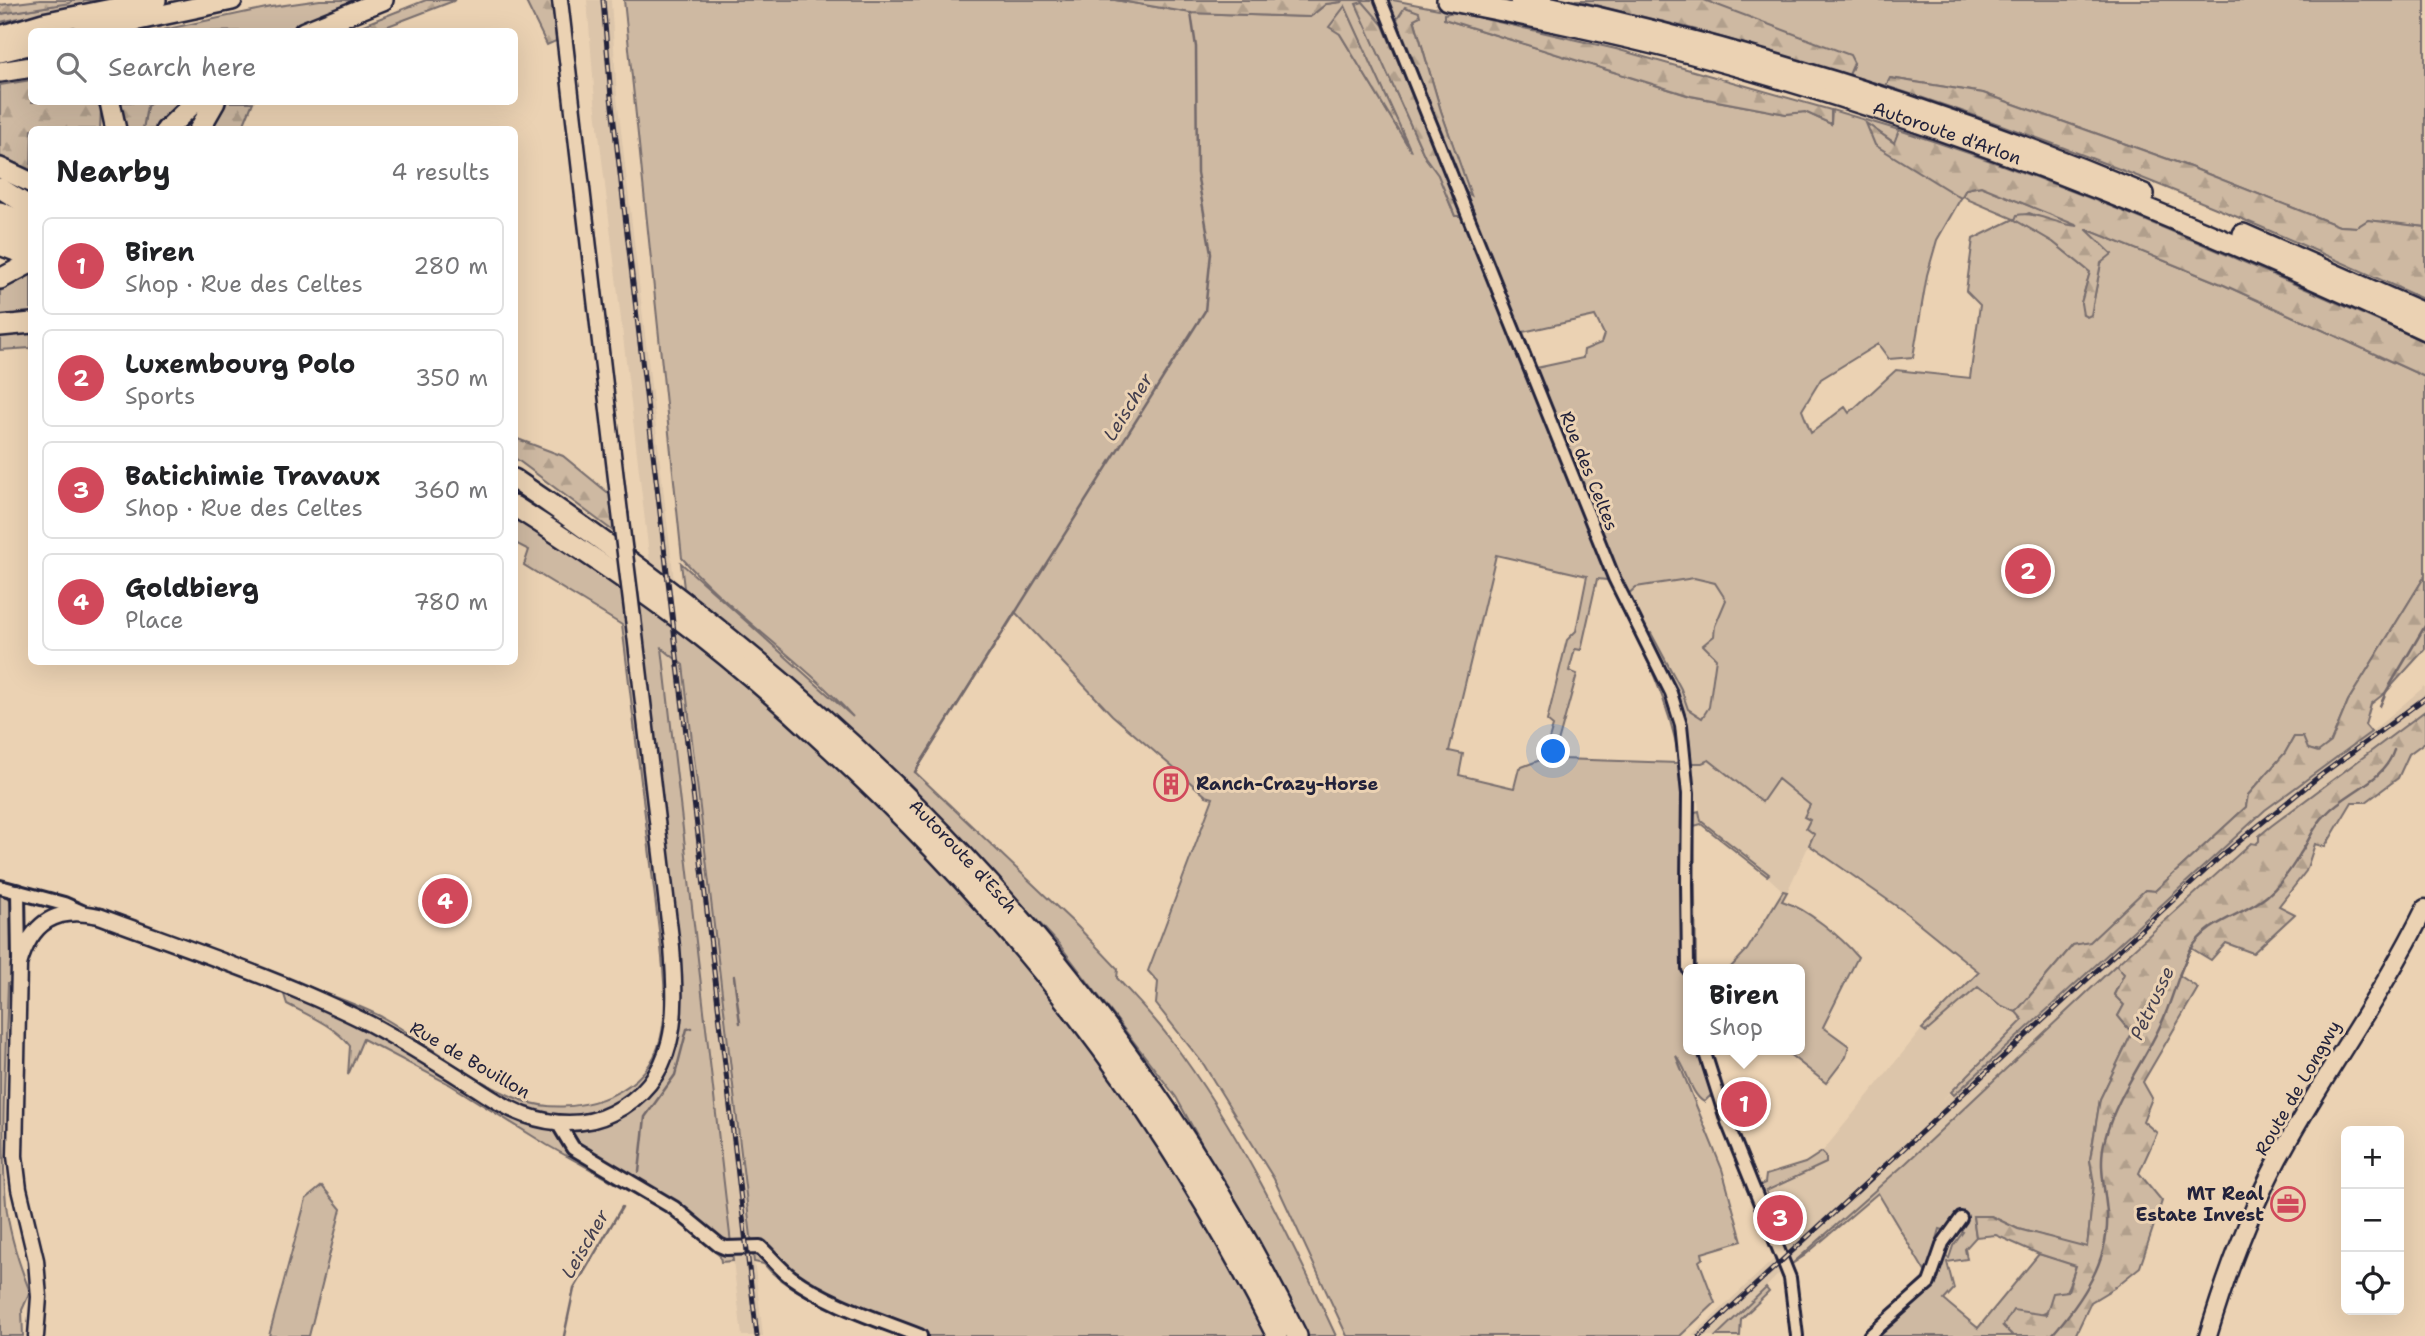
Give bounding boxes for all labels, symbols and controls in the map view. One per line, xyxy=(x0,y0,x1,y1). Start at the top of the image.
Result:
search box xyxy=(28,28,518,105)
icon: search xyxy=(52,48,90,86)
text: Search here xyxy=(108,49,257,84)
street label: Autoroute d'Arlon xyxy=(1870,96,2025,170)
text: Nearby xyxy=(56,151,171,192)
text: 4 results xyxy=(391,157,490,187)
text: Biren xyxy=(125,234,195,269)
text: 1 xyxy=(76,251,86,281)
text: 280 m xyxy=(413,251,488,281)
text: Shop · Rue des Celtes xyxy=(125,269,363,299)
text: Luxembourg Polo xyxy=(125,346,355,381)
text: 2 xyxy=(73,363,89,393)
text: 350 m xyxy=(415,363,488,393)
water label: Leischer xyxy=(1097,367,1159,446)
text: Sports xyxy=(125,381,196,411)
street label: Rue des Celtes xyxy=(1554,408,1624,534)
text: Batichimie Travaux xyxy=(125,458,380,493)
text: 3 xyxy=(73,475,89,505)
text: 360 m xyxy=(413,475,488,505)
text: Shop · Rue des Celtes xyxy=(125,493,363,523)
pin: 2 xyxy=(2005,545,2051,597)
text: Goldbierg xyxy=(125,570,259,605)
text: 4 xyxy=(73,587,89,617)
text: 780 m xyxy=(413,587,488,617)
text: Place xyxy=(125,605,184,635)
your location xyxy=(1536,734,1570,768)
building icon: Ranch-Crazy-Horse xyxy=(1152,765,1190,803)
place label: Ranch-Crazy-Horse xyxy=(1196,772,1378,796)
street label: Autoroute d'Esch xyxy=(904,794,1023,919)
pin: 4 xyxy=(422,875,468,927)
water label: Pétrusse xyxy=(2124,962,2180,1044)
popup xyxy=(1683,964,1805,1055)
text: Biren xyxy=(1709,977,1779,1012)
text: Shop xyxy=(1709,1012,1763,1042)
street label: Rue de Bouillon xyxy=(405,1016,535,1104)
street label: Route de Longwy xyxy=(2250,1016,2346,1160)
pin: 1 xyxy=(1721,1078,1767,1130)
map controls xyxy=(2341,1126,2404,1315)
button: + xyxy=(2341,1126,2404,1189)
place label: MT Real Estate Invest xyxy=(2136,1182,2264,1227)
office icon: MT Real Estate Invest xyxy=(2269,1185,2307,1223)
button: − xyxy=(2341,1189,2404,1252)
pin: 3 xyxy=(1757,1192,1803,1244)
water label: Leischer xyxy=(555,1204,615,1283)
button: locate xyxy=(2341,1252,2404,1315)

